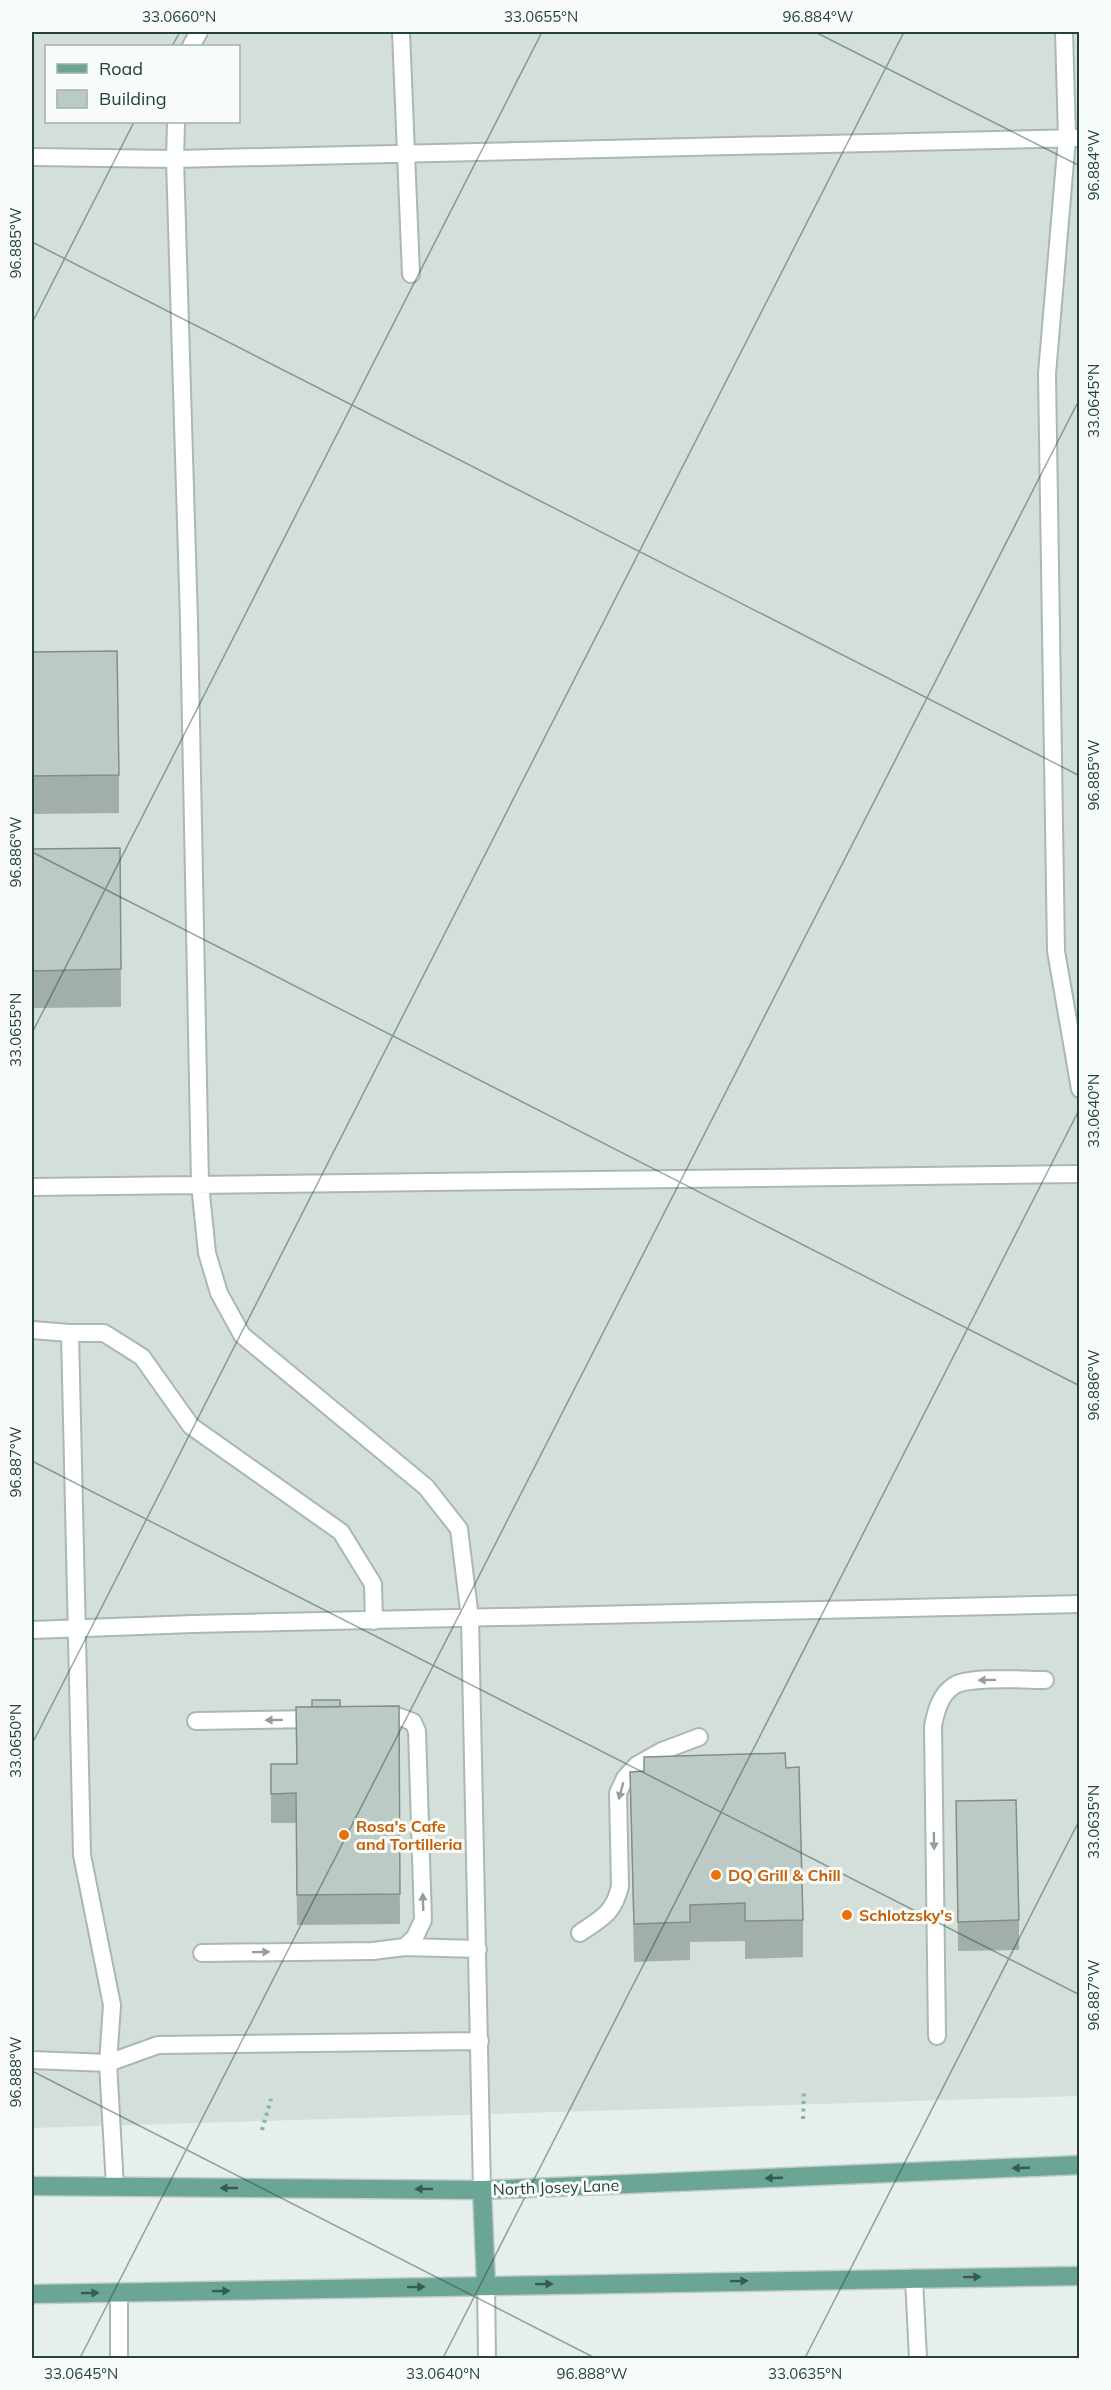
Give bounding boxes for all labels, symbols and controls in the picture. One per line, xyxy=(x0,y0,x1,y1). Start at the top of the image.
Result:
text: 33.0660°N xyxy=(142,7,216,26)
text: 33.0655°N xyxy=(504,7,578,26)
text: 96.884°W xyxy=(783,7,854,26)
legend xyxy=(45,45,240,123)
text: Road xyxy=(99,57,143,80)
text: Building xyxy=(99,87,167,110)
text: 96.884°W xyxy=(1084,129,1103,200)
text: 96.885°W xyxy=(6,207,25,278)
text: 33.0645°N xyxy=(1084,364,1103,438)
text: 96.885°W xyxy=(1084,739,1103,810)
text: 96.886°W xyxy=(6,816,25,887)
text: 33.0655°N xyxy=(6,993,25,1067)
text: 33.0640°N xyxy=(1084,1074,1103,1148)
text: 96.886°W xyxy=(1084,1349,1103,1420)
text: 96.887°W xyxy=(6,1426,25,1497)
one-way arrow xyxy=(977,1676,996,1685)
text: 33.0650°N xyxy=(6,1704,25,1778)
one-way arrow xyxy=(264,1715,283,1724)
one-way arrow xyxy=(615,1782,625,1800)
text: 33.0635°N xyxy=(1084,1785,1103,1859)
place label: Rosa's Cafe and Tortilleria xyxy=(356,1816,462,1854)
marker: Rosa's Cafe and Tortilleria xyxy=(337,1828,351,1842)
one-way arrow xyxy=(930,1831,939,1850)
place label: DQ Grill & Chill xyxy=(728,1865,841,1885)
marker: DQ Grill & Chill xyxy=(709,1868,723,1882)
one-way arrow xyxy=(418,1893,427,1912)
place label: Schlotzsky's xyxy=(859,1905,952,1925)
marker: Schlotzsky's xyxy=(840,1908,854,1922)
one-way arrow xyxy=(251,1947,270,1957)
text: 96.887°W xyxy=(1084,1959,1103,2030)
text: 96.888°W xyxy=(6,2036,25,2107)
one-way arrow xyxy=(1012,2163,1031,2172)
one-way arrow xyxy=(764,2173,783,2182)
street label: North Josey Lane xyxy=(492,2175,620,2199)
one-way arrow xyxy=(219,2183,238,2193)
one-way arrow xyxy=(414,2185,433,2194)
one-way arrow xyxy=(963,2272,982,2282)
one-way arrow xyxy=(730,2276,749,2286)
one-way arrow xyxy=(535,2280,554,2289)
one-way arrow xyxy=(407,2282,426,2292)
one-way arrow xyxy=(212,2286,231,2296)
one-way arrow xyxy=(80,2288,99,2298)
text: 33.0645°N xyxy=(44,2364,118,2383)
text: 33.0640°N xyxy=(406,2364,480,2383)
text: 96.888°W xyxy=(557,2364,628,2383)
text: 33.0635°N xyxy=(768,2364,842,2383)

